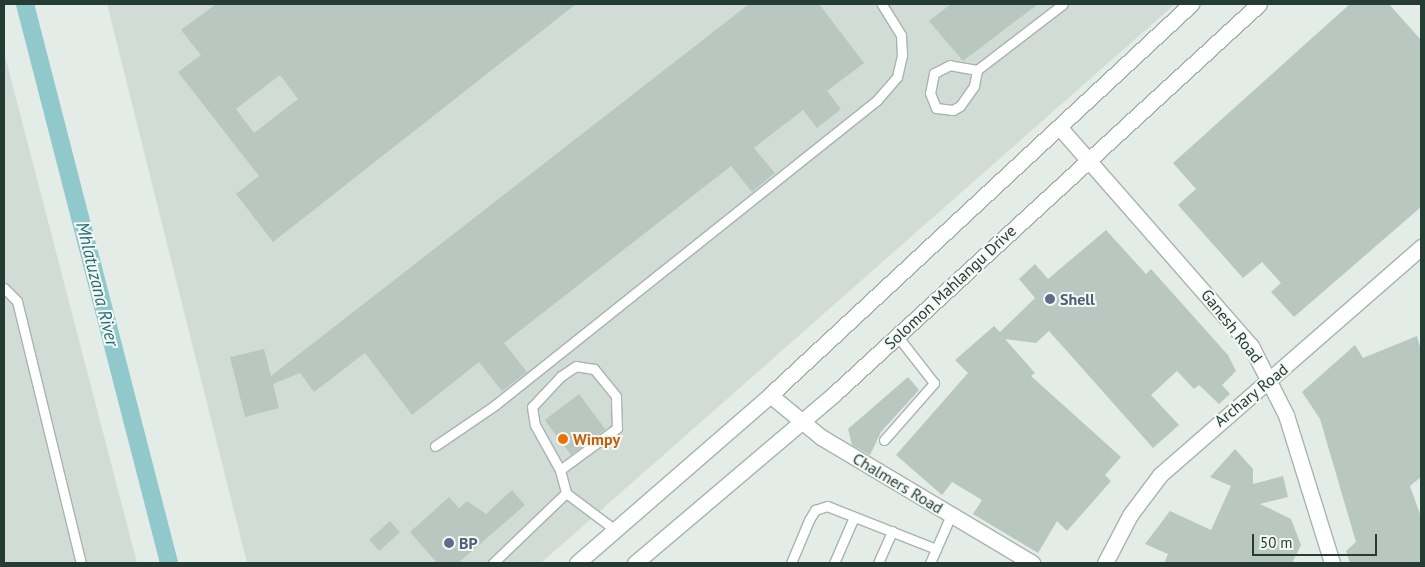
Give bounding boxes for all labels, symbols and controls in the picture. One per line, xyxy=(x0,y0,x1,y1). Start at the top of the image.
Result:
water label: Mhlatuzana River xyxy=(71,220,123,348)
street label: Solomon Mahlangu Drive xyxy=(880,221,1020,353)
street label: Ganesh Road xyxy=(1197,285,1267,367)
place label: Shell xyxy=(1060,289,1095,309)
marker: Shell xyxy=(1044,293,1056,305)
street label: Archary Road xyxy=(1210,359,1292,431)
place label: Wimpy xyxy=(573,429,620,449)
marker: Wimpy xyxy=(557,433,569,445)
street label: Chalmers Road xyxy=(849,449,947,517)
scale bar xyxy=(1255,524,1380,556)
place label: BP xyxy=(459,533,478,553)
text: 50 m xyxy=(1260,533,1293,552)
marker: BP xyxy=(443,537,455,549)

